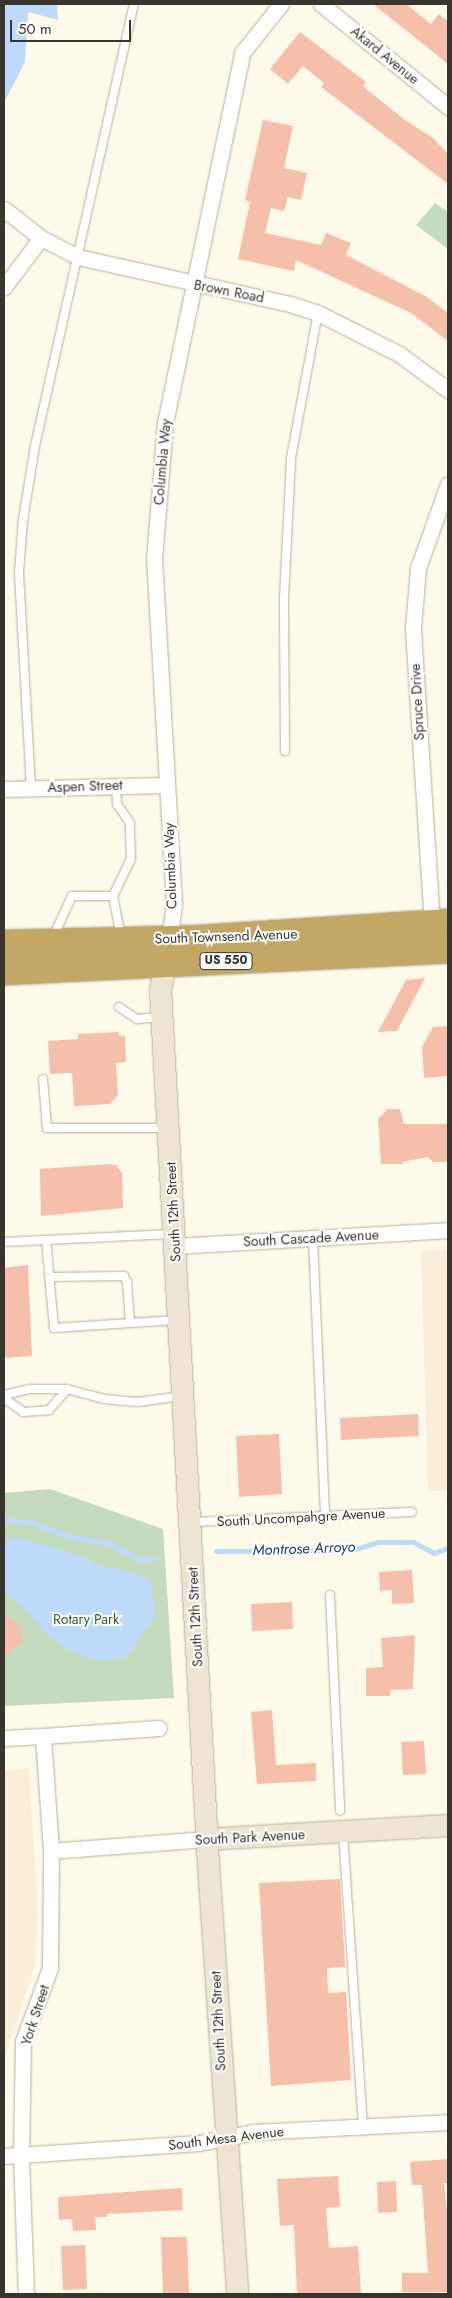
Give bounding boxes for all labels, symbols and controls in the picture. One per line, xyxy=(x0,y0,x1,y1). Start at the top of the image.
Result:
scale bar xyxy=(12,10,134,42)
text: 50 m xyxy=(18,18,52,40)
street label: Akard Avenue xyxy=(348,22,422,88)
street label: Brown Road xyxy=(192,276,266,306)
street label: Columbia Way xyxy=(150,418,174,506)
street label: Spruce Drive xyxy=(407,663,427,741)
street label: Aspen Street xyxy=(47,776,123,796)
street label: Columbia Way xyxy=(160,822,180,910)
street label: South Townsend Avenue xyxy=(154,925,298,947)
road number: US 550 xyxy=(198,951,254,970)
street label: South 12th Street xyxy=(162,1162,184,1262)
street label: South Cascade Avenue xyxy=(243,1226,379,1250)
street label: South Uncompahgre Avenue xyxy=(216,1504,386,1530)
water label: Montrose Arroyo xyxy=(252,1538,356,1560)
street label: South 12th Street xyxy=(184,1567,206,1667)
park label: Rotary Park xyxy=(53,1611,119,1627)
street label: South Park Avenue xyxy=(194,1826,306,1848)
street label: South 12th Street xyxy=(207,1971,229,2071)
street label: York Street xyxy=(17,1983,53,2047)
street label: South Mesa Avenue xyxy=(167,2123,285,2153)

